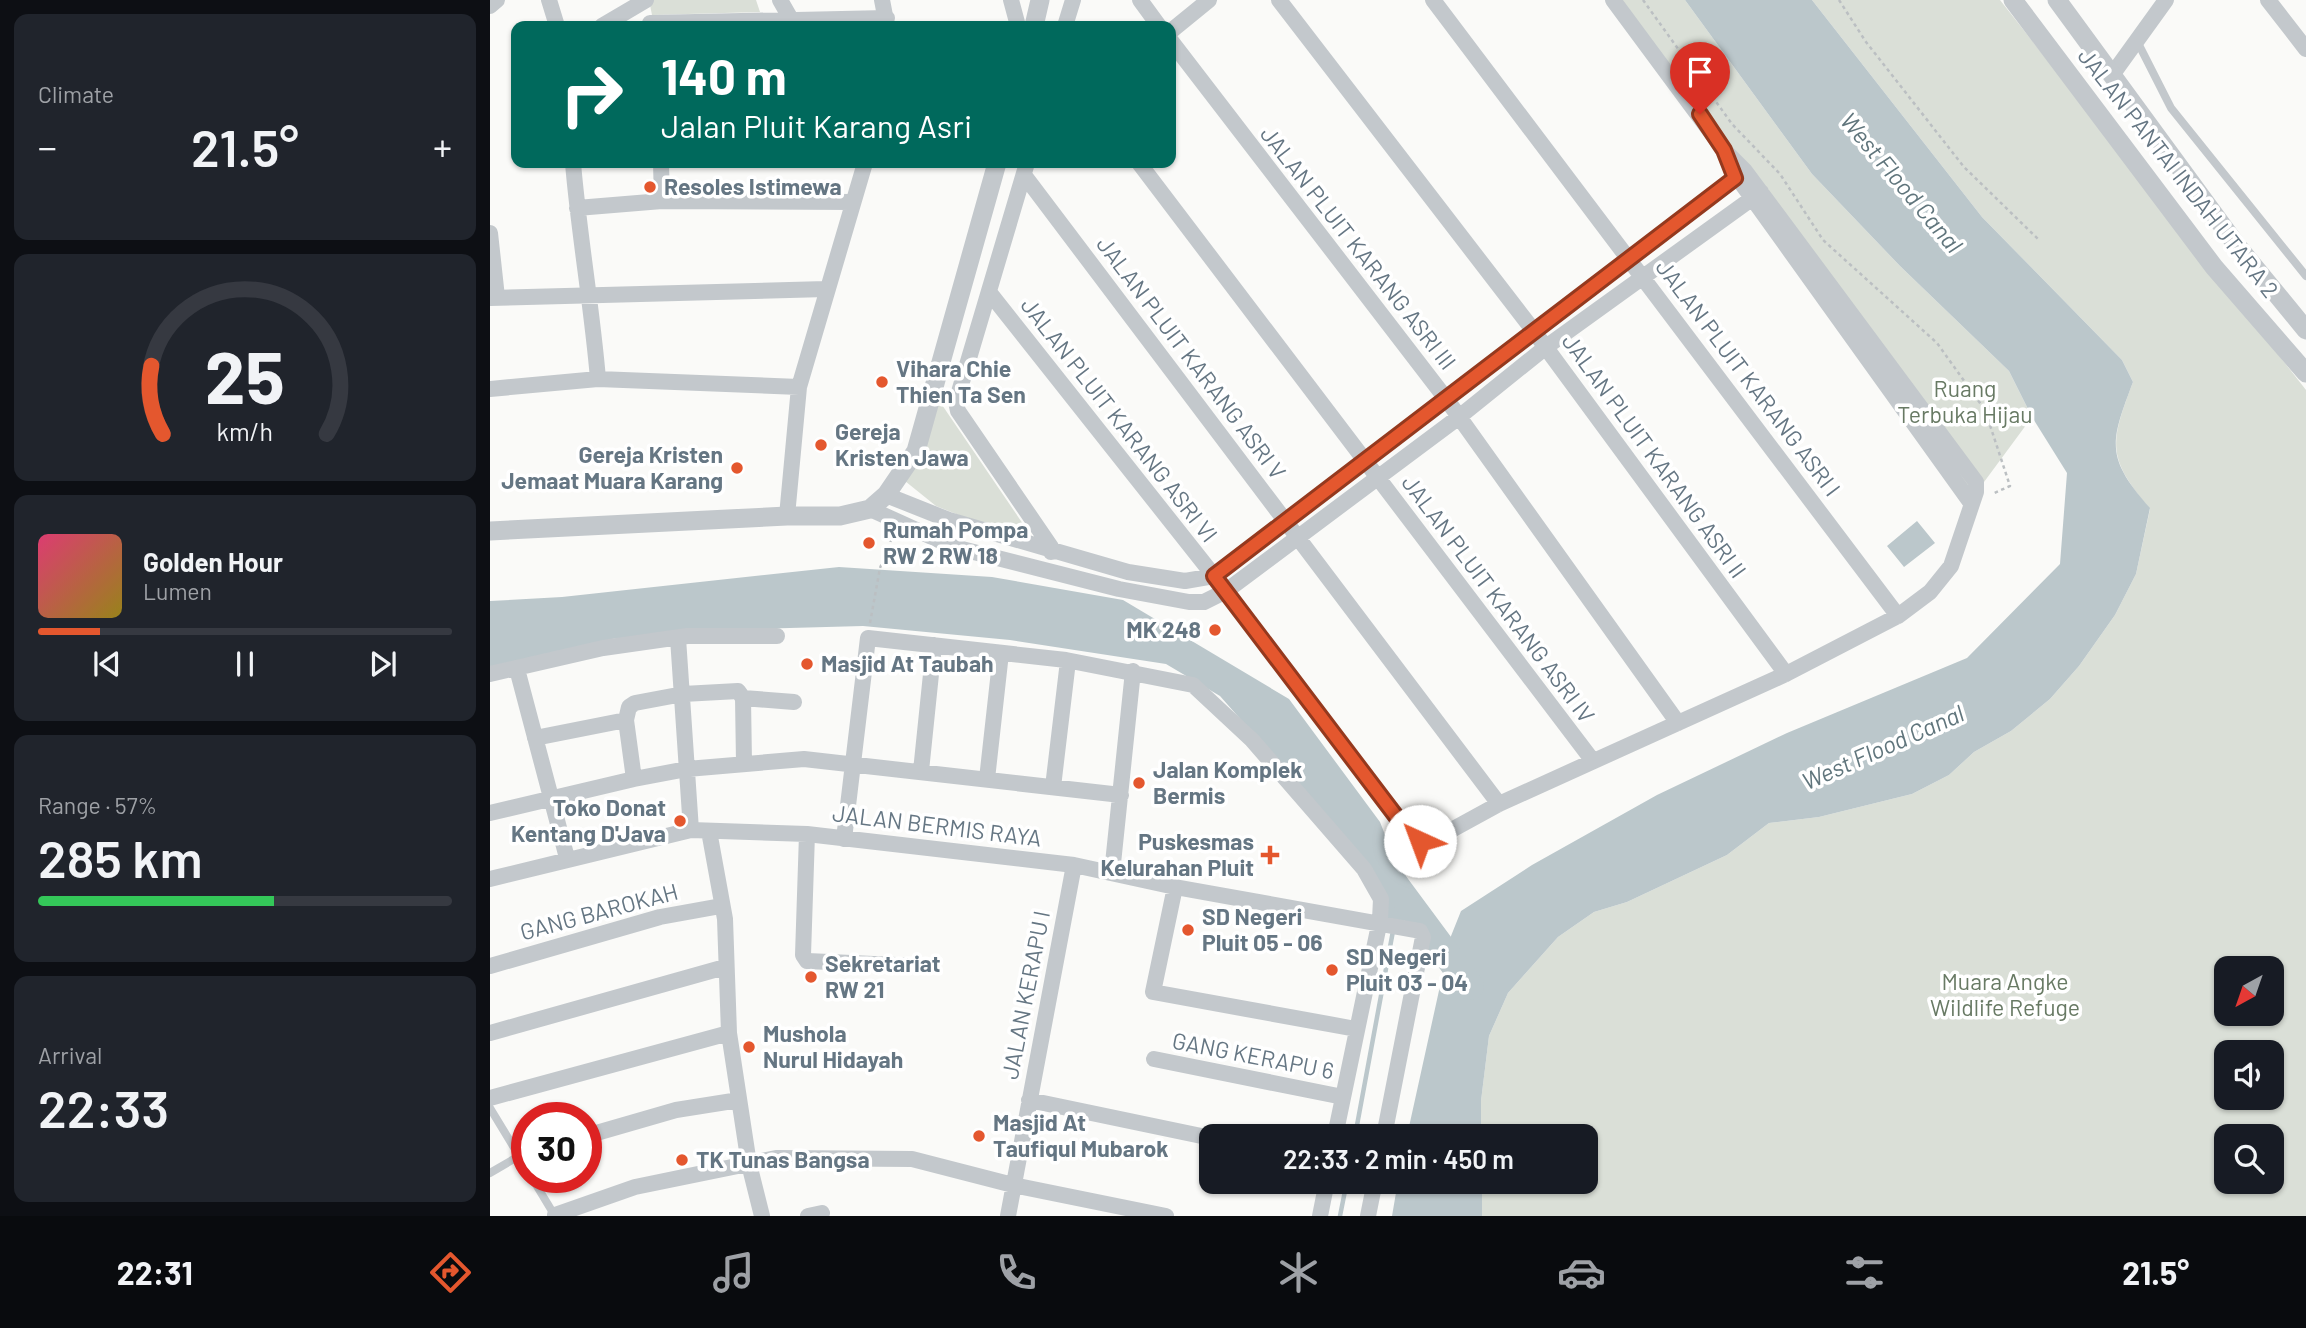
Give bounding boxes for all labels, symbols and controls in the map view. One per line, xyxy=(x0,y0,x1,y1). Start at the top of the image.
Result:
pin xyxy=(1670,42,1730,114)
street label: JALAN PANTAI INDAH UTARA 2 xyxy=(2073,42,2285,303)
text: 140 m xyxy=(661,46,787,105)
icon: right xyxy=(546,49,637,140)
icon: arrive xyxy=(1681,53,1719,91)
text: Climate xyxy=(38,80,114,108)
text: Jalan Pluit Karang Asri xyxy=(661,106,972,144)
water label: West Flood Canal xyxy=(1835,106,1970,259)
text: 21.5° xyxy=(191,115,299,177)
street label: JALAN PLUIT KARANG ASRI III xyxy=(1255,120,1463,375)
text: − xyxy=(38,123,57,169)
text: + xyxy=(433,123,452,169)
place label: Resoles Istimewa xyxy=(664,172,842,200)
marker: Resoles Istimewa xyxy=(642,179,658,195)
street label: JALAN PLUIT KARANG ASRI V xyxy=(1091,230,1292,484)
street label: JALAN PLUIT KARANG ASRI I xyxy=(1651,253,1847,501)
street label: JALAN PLUIT KARANG ASRI VI xyxy=(1016,291,1224,547)
street label: JALAN PLUIT KARANG ASRI II xyxy=(1557,328,1753,583)
text: 25 xyxy=(205,331,285,419)
place label: Vihara Chie Thien Ta Sen xyxy=(896,354,1026,408)
marker: Vihara Chie Thien Ta Sen xyxy=(874,374,890,390)
park label: Ruang Terbuka Hijau xyxy=(1897,374,2033,428)
text: km/h xyxy=(217,415,273,445)
place label: Gereja Kristen Jawa xyxy=(835,417,969,471)
marker: Gereja Kristen Jawa xyxy=(813,437,829,453)
place label: Gereja Kristen Jemaat Muara Karang xyxy=(501,440,723,494)
marker: Gereja Kristen Jemaat Muara Karang xyxy=(729,460,745,476)
street label: JALAN PLUIT KARANG ASRI IV xyxy=(1396,469,1601,728)
place label: Rumah Pompa RW 2 RW 18 xyxy=(883,515,1028,569)
marker: Rumah Pompa RW 2 RW 18 xyxy=(861,535,877,551)
text: Golden Hour xyxy=(143,546,283,577)
text: Lumen xyxy=(143,577,212,605)
place label: MK 248 xyxy=(1126,615,1201,643)
marker: MK 248 xyxy=(1207,622,1223,638)
icon: previous xyxy=(88,645,126,683)
icon: pause xyxy=(226,645,264,683)
icon: next xyxy=(364,645,402,683)
place label: Masjid At Taubah xyxy=(821,649,994,677)
marker: Masjid At Taubah xyxy=(799,656,815,672)
water label: West Flood Canal xyxy=(1797,698,1968,795)
place label: Jalan Komplek Bermis xyxy=(1153,755,1303,809)
marker: Jalan Komplek Bermis xyxy=(1131,775,1147,791)
text: Range · 57% xyxy=(38,791,157,819)
place label: Toko Donat Kentang D'Java xyxy=(511,793,666,847)
street label: JALAN BERMIS RAYA xyxy=(831,798,1043,852)
position arrow xyxy=(1383,804,1457,878)
marker: Toko Donat Kentang D'Java xyxy=(672,813,688,829)
text: 285 km xyxy=(38,826,203,888)
place label: Puskesmas Kelurahan Pluit xyxy=(1101,827,1254,881)
marker: Puskesmas Kelurahan Pluit xyxy=(1260,845,1280,865)
street label: GANG BAROKAH xyxy=(517,877,681,946)
place label: SD Negeri Pluit 05 - 06 xyxy=(1202,902,1323,956)
street label: JALAN KERAPU I xyxy=(995,908,1055,1081)
marker: SD Negeri Pluit 05 - 06 xyxy=(1180,922,1196,938)
place label: SD Negeri Pluit 03 - 04 xyxy=(1346,942,1468,996)
place label: Sekretariat RW 21 xyxy=(825,949,940,1003)
north arrow xyxy=(2214,956,2284,1026)
map controls xyxy=(2214,956,2284,1194)
marker: SD Negeri Pluit 03 - 04 xyxy=(1324,962,1340,978)
park label: Muara Angke Wildlife Refuge xyxy=(1930,967,2080,1021)
marker: Sekretariat RW 21 xyxy=(803,969,819,985)
place label: Mushola Nurul Hidayah xyxy=(763,1019,903,1073)
street label: GANG KERAPU 6 xyxy=(1170,1026,1336,1084)
marker: Mushola Nurul Hidayah xyxy=(741,1039,757,1055)
button: sound xyxy=(2214,1040,2284,1110)
text: Arrival xyxy=(38,1041,102,1069)
text: 22:33 xyxy=(38,1076,169,1138)
speed limit sign: 30 xyxy=(511,1102,602,1193)
place label: Masjid At Taufiqul Mubarok xyxy=(993,1108,1169,1162)
button: search xyxy=(2214,1124,2284,1194)
marker: Masjid At Taufiqul Mubarok xyxy=(971,1128,987,1144)
text: 22:33 · 2 min · 450 m xyxy=(1283,1143,1514,1174)
place label: TK Tunas Bangsa xyxy=(696,1145,870,1173)
marker: TK Tunas Bangsa xyxy=(674,1152,690,1168)
icon: directions xyxy=(426,1248,475,1297)
icon: music xyxy=(709,1248,758,1297)
icon: phone xyxy=(992,1248,1041,1297)
icon: climate xyxy=(1274,1248,1323,1297)
icon: car xyxy=(1557,1248,1606,1297)
icon: filters xyxy=(1840,1248,1889,1297)
text: 22:31 xyxy=(117,1253,193,1291)
text: 21.5° xyxy=(2122,1253,2189,1291)

